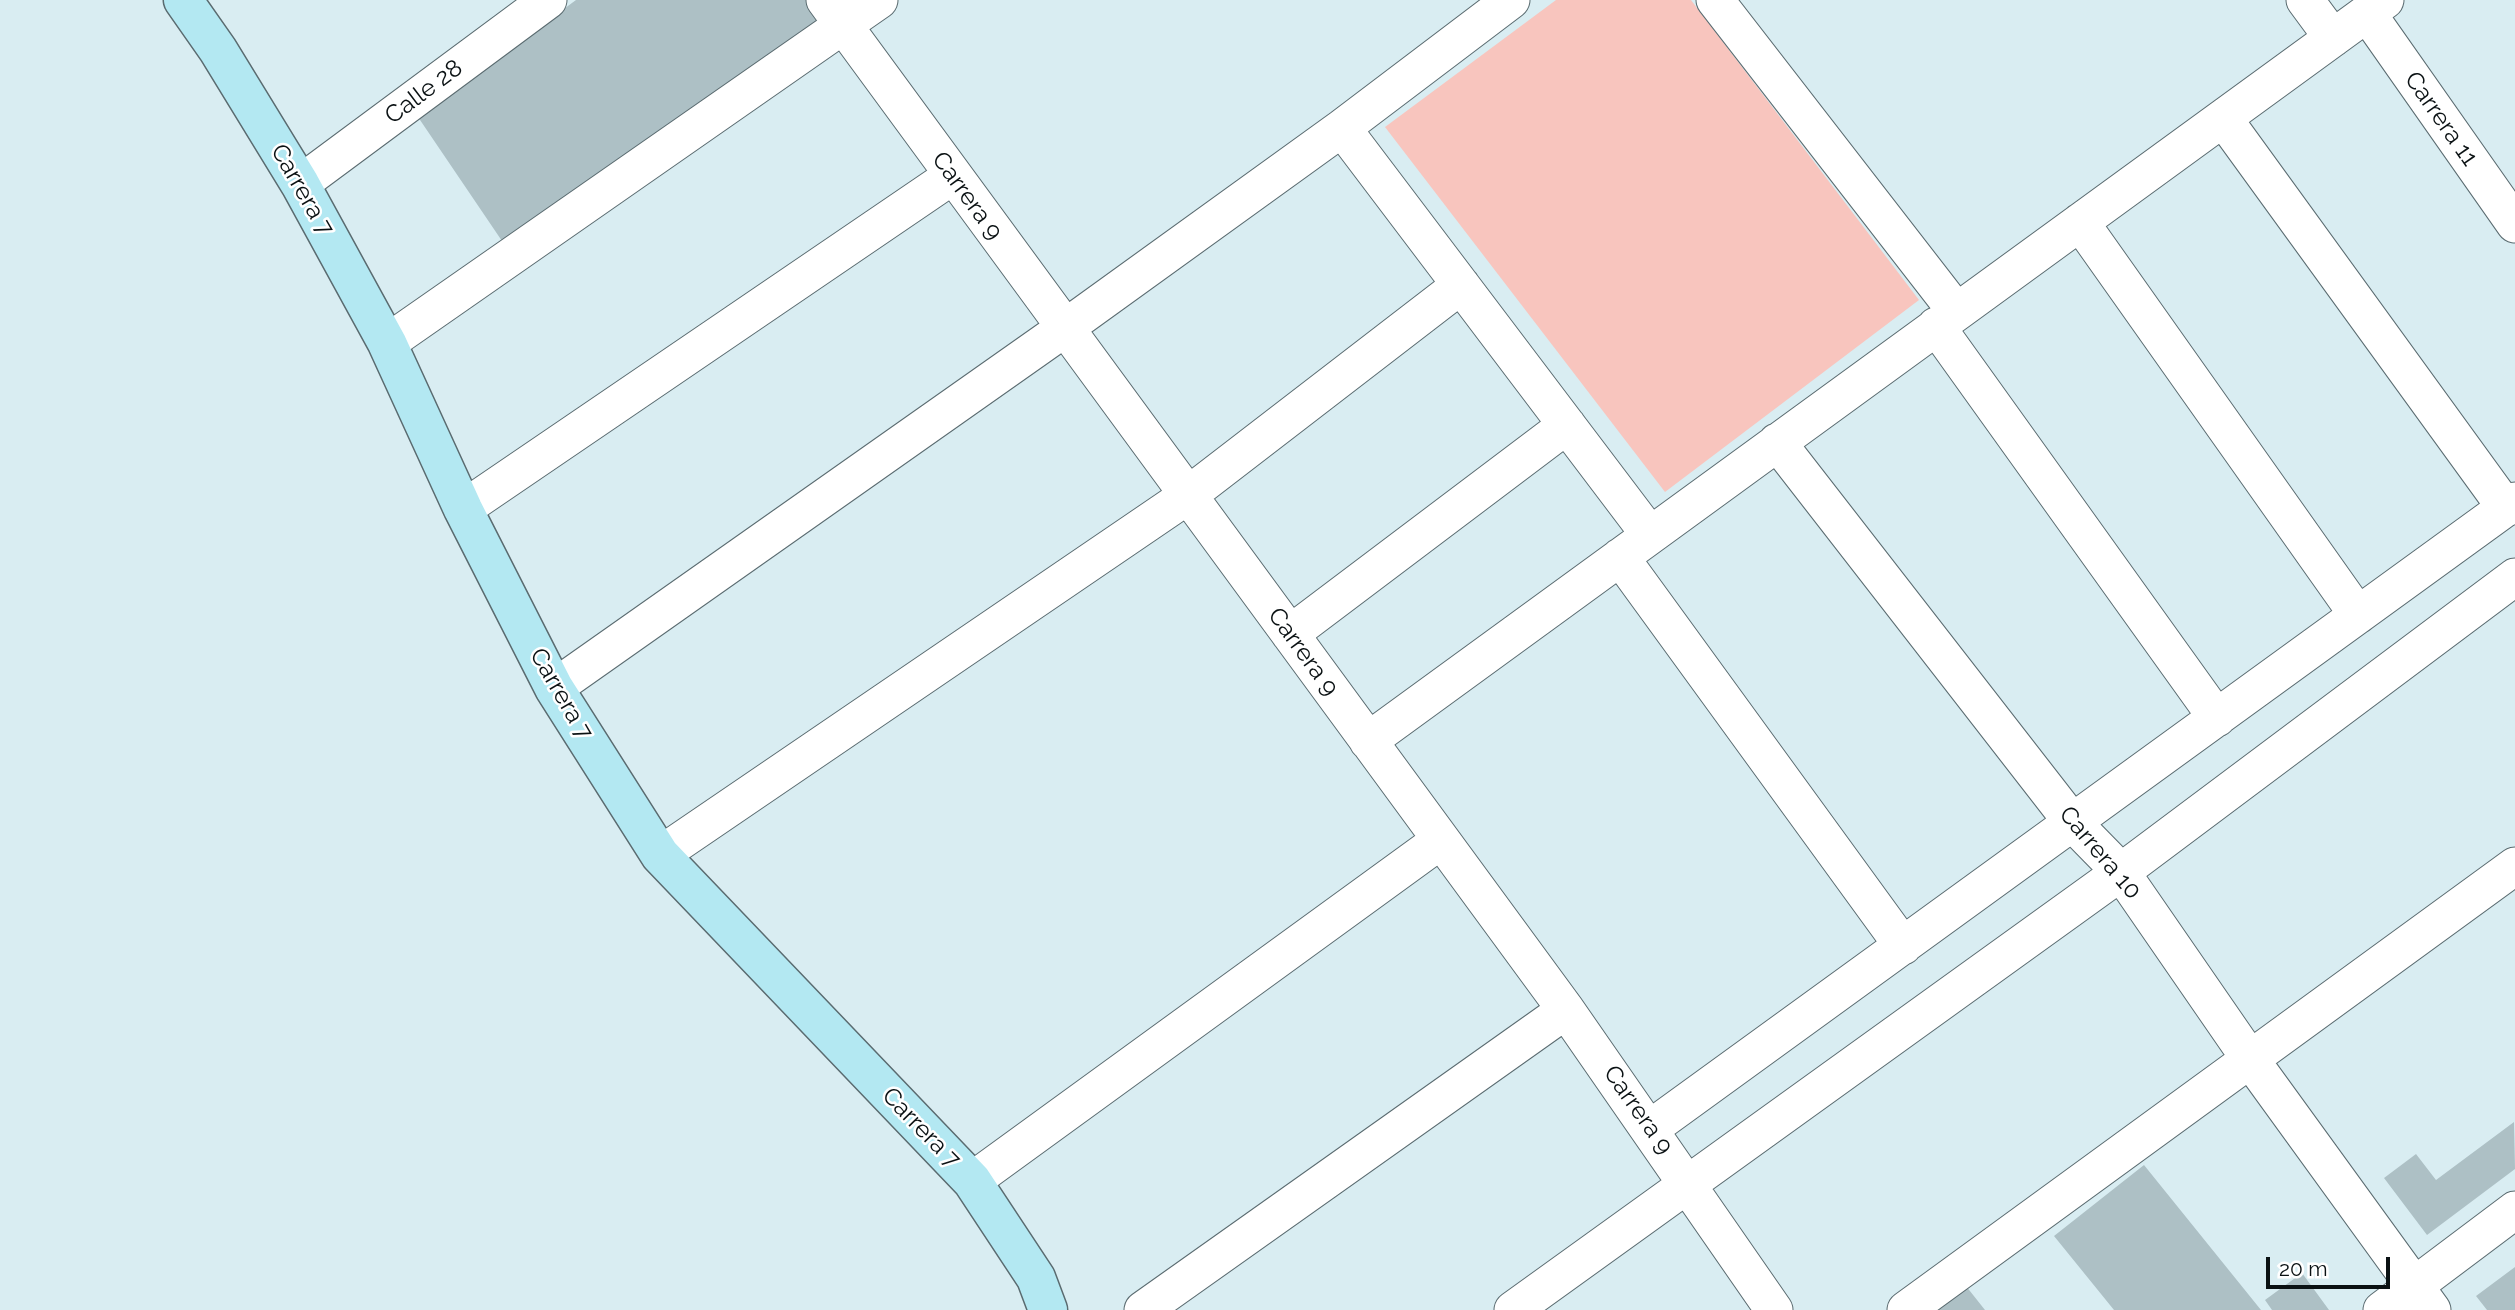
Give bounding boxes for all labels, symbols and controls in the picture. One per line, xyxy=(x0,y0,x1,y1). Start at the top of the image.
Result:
street label: Calle 28 xyxy=(380,54,468,130)
street label: Carrera 11 xyxy=(2398,66,2484,172)
street label: Carrera 7 xyxy=(264,139,340,241)
street label: Carrera 9 xyxy=(925,146,1009,246)
street label: Carrera 9 xyxy=(1261,602,1345,702)
street label: Carrera 7 xyxy=(523,643,599,745)
street label: Carrera 10 xyxy=(2053,801,2147,905)
street label: Carrera 9 xyxy=(1597,1060,1679,1160)
street label: Carrera 7 xyxy=(876,1082,966,1174)
scale bar xyxy=(2270,1244,2394,1288)
text: 20 m xyxy=(2279,1256,2327,1281)

